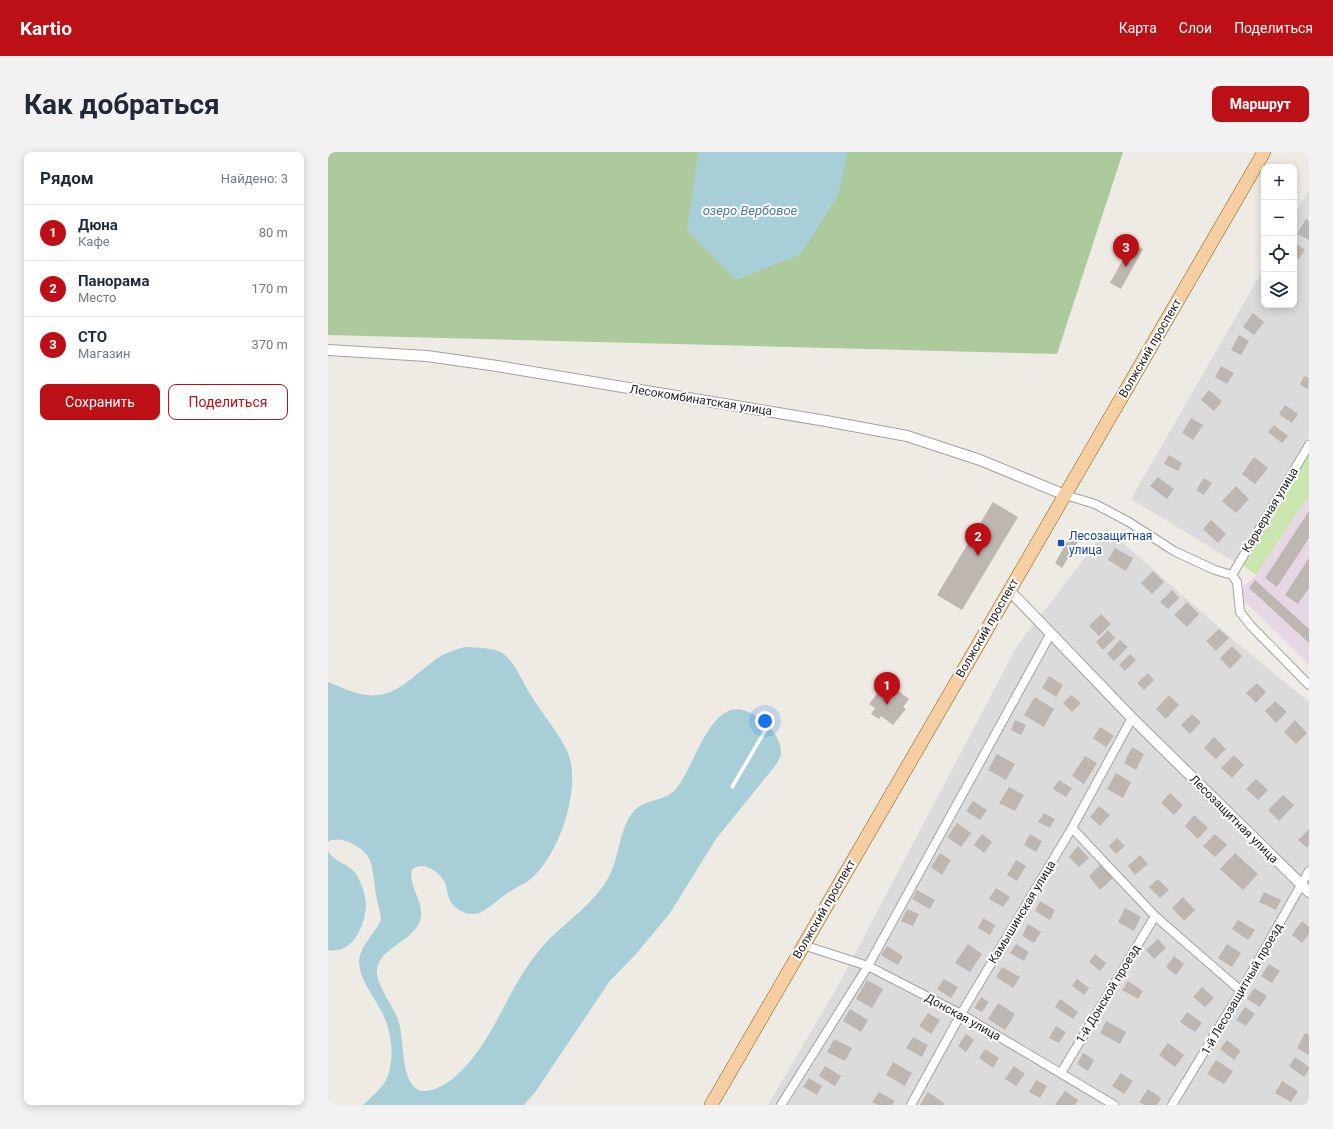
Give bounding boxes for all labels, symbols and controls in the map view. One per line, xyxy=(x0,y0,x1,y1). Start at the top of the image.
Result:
text: Kartio xyxy=(20,17,72,40)
text: Карта xyxy=(1119,20,1157,36)
text: Слои xyxy=(1179,20,1212,36)
text: Поделиться xyxy=(1234,20,1313,36)
button: Маршрут xyxy=(1212,86,1309,122)
text: Как добраться xyxy=(24,88,220,121)
map controls xyxy=(1261,164,1297,308)
button: + xyxy=(1261,164,1297,200)
text: Рядом xyxy=(40,168,94,188)
text: Найдено: 3 xyxy=(221,171,288,186)
button: − xyxy=(1261,200,1297,236)
water label: озеро Вербовое xyxy=(703,203,798,218)
text: Дюна xyxy=(78,216,118,234)
text: 1 xyxy=(49,225,57,240)
text: 80 m xyxy=(259,225,288,240)
text: Кафе xyxy=(78,234,110,249)
pin: 3 xyxy=(1113,234,1139,267)
button: locate xyxy=(1261,236,1297,272)
text: Панорама xyxy=(78,272,149,290)
button: layers xyxy=(1261,272,1297,308)
text: 2 xyxy=(49,281,57,296)
text: 170 m xyxy=(251,281,288,296)
text: Место xyxy=(78,290,116,305)
street label: Волжский проспект xyxy=(1116,296,1184,400)
text: СТО xyxy=(78,328,107,346)
text: 3 xyxy=(49,337,57,352)
text: 370 m xyxy=(251,337,288,352)
text: Магазин xyxy=(78,346,131,361)
street label: Лесокомбинатская улица xyxy=(629,382,773,418)
button: Сохранить xyxy=(40,384,160,420)
button: Поделиться xyxy=(168,384,288,420)
street label: Карьерная улица xyxy=(1239,465,1301,555)
pin: 2 xyxy=(965,523,991,556)
place label: Лесозащитная улица xyxy=(1069,529,1152,557)
marker: Лесозащитная улица xyxy=(1056,538,1066,548)
street label: Волжский проспект xyxy=(953,576,1021,680)
pin: 1 xyxy=(874,672,900,705)
your location xyxy=(755,711,775,731)
street label: Лесозащитная улица xyxy=(1187,772,1281,866)
street label: Волжский проспект xyxy=(790,857,858,961)
street label: Камышинская улица xyxy=(986,858,1058,966)
street label: 1-й Лесозащитный проезд xyxy=(1199,921,1285,1057)
street label: 1-й Донской проезд xyxy=(1073,942,1143,1046)
street label: Донская улица xyxy=(923,990,1003,1044)

